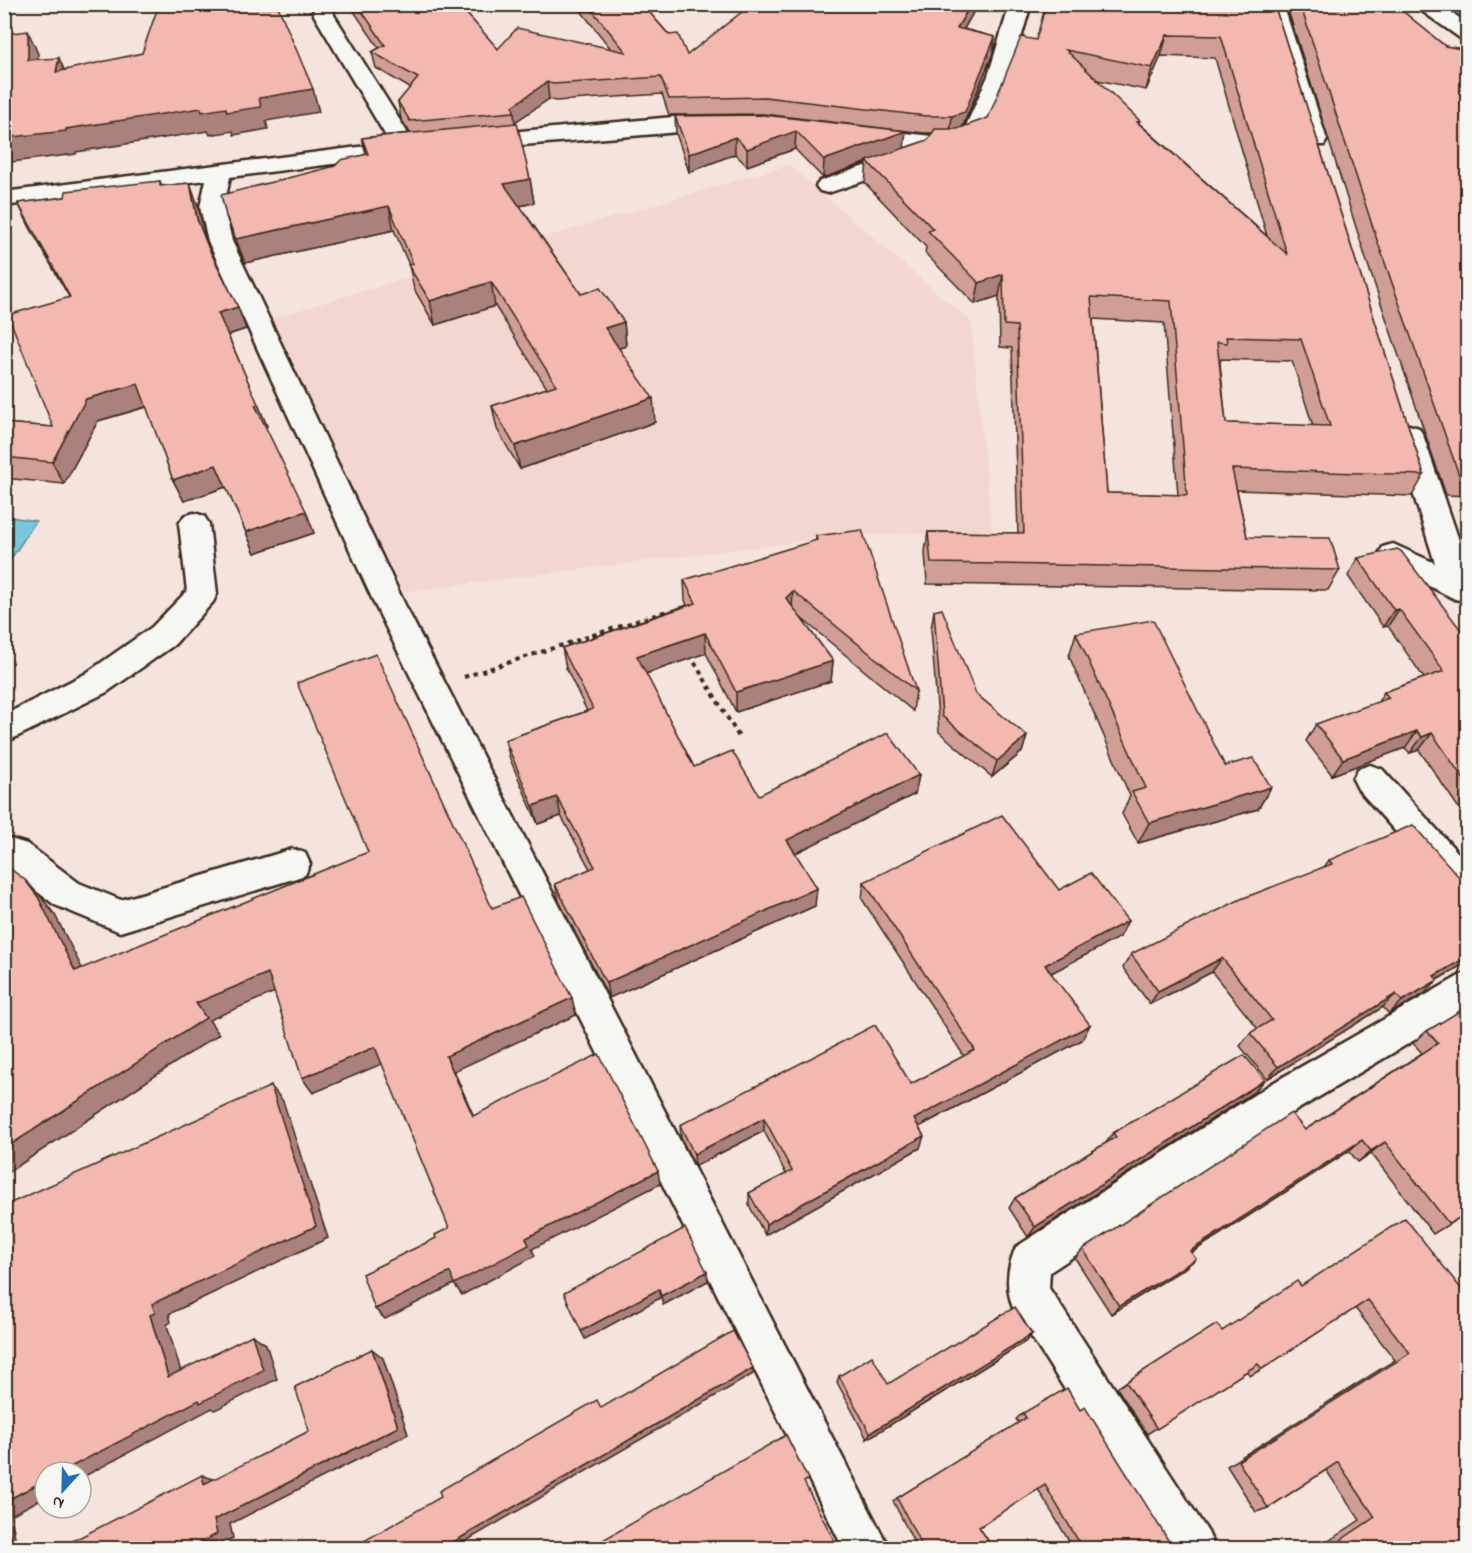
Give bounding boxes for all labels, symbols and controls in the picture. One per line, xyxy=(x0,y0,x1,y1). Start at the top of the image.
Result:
north arrow xyxy=(33,1460,93,1520)
text: N xyxy=(48,1489,68,1515)

